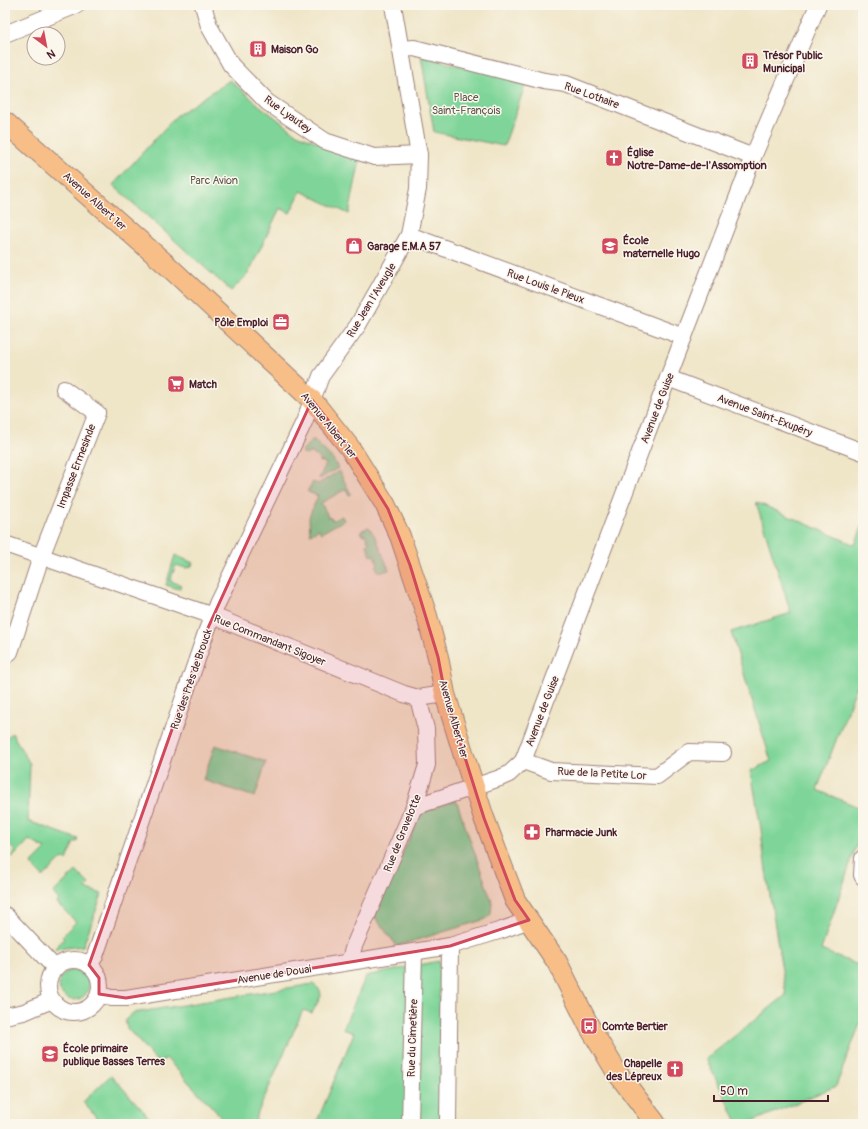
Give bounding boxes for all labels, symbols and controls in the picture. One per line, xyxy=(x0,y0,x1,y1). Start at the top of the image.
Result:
north arrow xyxy=(26,26,66,66)
building icon: Maison Go xyxy=(248,39,268,59)
place label: Maison Go xyxy=(271,43,319,56)
text: N xyxy=(44,47,58,62)
place label: Trésor Public Municipal xyxy=(762,49,823,75)
building icon: Trésor Public Municipal xyxy=(740,51,760,71)
street label: Rue Lothaire xyxy=(563,80,622,112)
park label: Place Saint-François xyxy=(432,91,500,117)
street label: Rue Lyautey xyxy=(261,93,314,136)
place label: Église Notre-Dame-de-l'Assomption xyxy=(627,145,767,172)
church icon: Église Notre-Dame-de-l'Assomption xyxy=(604,148,624,168)
street label: Avenue Albert 1er xyxy=(60,169,129,233)
park label: Parc Avion xyxy=(190,174,238,187)
place label: École maternelle Hugo xyxy=(623,233,700,260)
shop icon: Garage E.M.A 57 xyxy=(344,236,364,256)
school or university icon: École maternelle Hugo xyxy=(600,236,620,256)
place label: Garage E.M.A 57 xyxy=(367,240,441,253)
street label: Rue Jean l'Aveugle xyxy=(344,260,399,340)
street label: Rue Louis le Pieux xyxy=(505,266,586,307)
office icon: Pôle Emploi xyxy=(271,312,291,332)
place label: Pôle Emploi xyxy=(214,316,268,329)
street label: Avenue de Guise xyxy=(638,370,677,445)
supermarket icon: Match xyxy=(166,374,186,394)
place label: Match xyxy=(189,378,217,391)
street label: Avenue Albert 1er xyxy=(298,390,359,461)
street label: Avenue Saint-Exupéry xyxy=(715,391,814,440)
street label: Impasse Ermesinde xyxy=(54,422,99,510)
street label: Rue Commandant Sigoyer xyxy=(212,612,328,669)
street label: Rue des Près de Brouck xyxy=(168,627,215,731)
street label: Avenue de Guise xyxy=(523,673,562,748)
street label: Avenue Albert 1er xyxy=(436,678,471,760)
street label: Rue de la Petite Lor xyxy=(557,765,647,782)
street label: Rue de Gravelotte xyxy=(381,792,424,874)
pharmacy icon: Pharmacie Junk xyxy=(522,822,542,842)
place label: Pharmacie Junk xyxy=(545,826,618,839)
street label: Avenue de Douai xyxy=(236,962,312,987)
street label: Rue du Cimetière xyxy=(405,998,420,1077)
bus stop icon: Comte Bertier xyxy=(579,1016,599,1036)
place label: Comte Bertier xyxy=(602,1020,669,1033)
place label: École primaire publique Basses Terres xyxy=(63,1041,165,1068)
school or university icon: École primaire publique Basses Terres xyxy=(40,1044,60,1064)
place label: Chapelle des Lépreux xyxy=(606,1057,663,1083)
church icon: Chapelle des Lépreux xyxy=(665,1059,685,1079)
scale bar xyxy=(714,1077,828,1103)
text: 50 m xyxy=(720,1084,748,1099)

